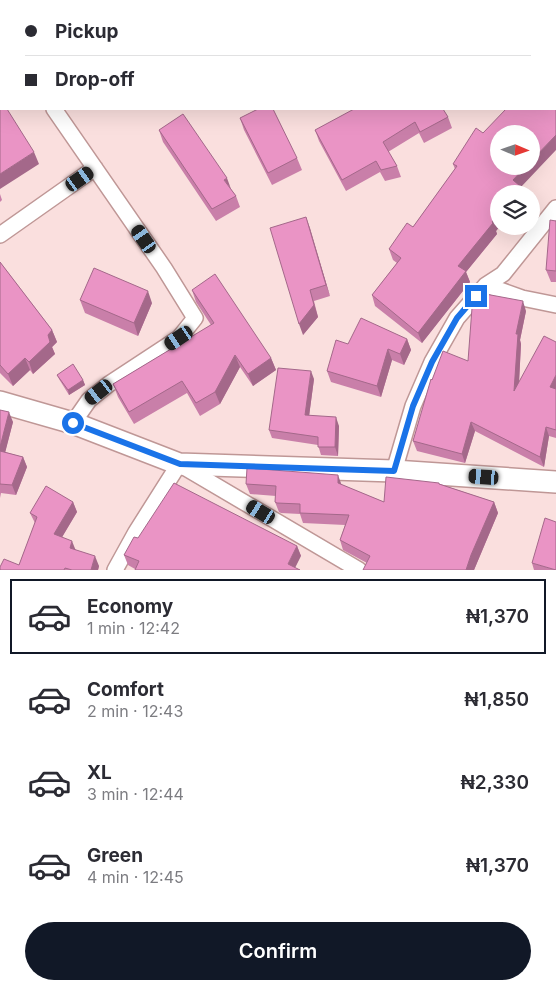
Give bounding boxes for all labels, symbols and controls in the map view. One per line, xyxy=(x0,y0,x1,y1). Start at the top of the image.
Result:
text: Pickup xyxy=(55,20,118,43)
text: Drop-off xyxy=(55,68,135,91)
north arrow xyxy=(490,125,540,175)
map controls xyxy=(490,125,540,235)
car xyxy=(63,164,96,194)
button: layers xyxy=(490,185,540,235)
car xyxy=(129,222,158,256)
route end xyxy=(465,285,487,307)
car xyxy=(162,323,195,353)
car xyxy=(82,377,115,407)
route start xyxy=(62,412,84,434)
car xyxy=(468,468,499,486)
car xyxy=(244,498,277,526)
icon: car xyxy=(27,594,72,639)
text: Economy xyxy=(87,595,173,618)
text: ₦1,370 xyxy=(466,605,529,628)
text: 1 min · 12:42 xyxy=(87,618,180,638)
icon: car xyxy=(27,677,72,722)
text: Comfort xyxy=(87,678,164,701)
text: ₦1,850 xyxy=(464,688,529,711)
text: 2 min · 12:43 xyxy=(87,701,183,721)
icon: car xyxy=(27,760,72,805)
text: XL xyxy=(87,761,112,784)
text: ₦2,330 xyxy=(460,771,529,794)
text: 3 min · 12:44 xyxy=(87,784,184,804)
icon: car xyxy=(27,843,72,888)
text: Green xyxy=(87,844,143,867)
text: ₦1,370 xyxy=(466,854,529,877)
text: 4 min · 12:45 xyxy=(87,867,184,887)
button: Confirm xyxy=(25,922,531,980)

